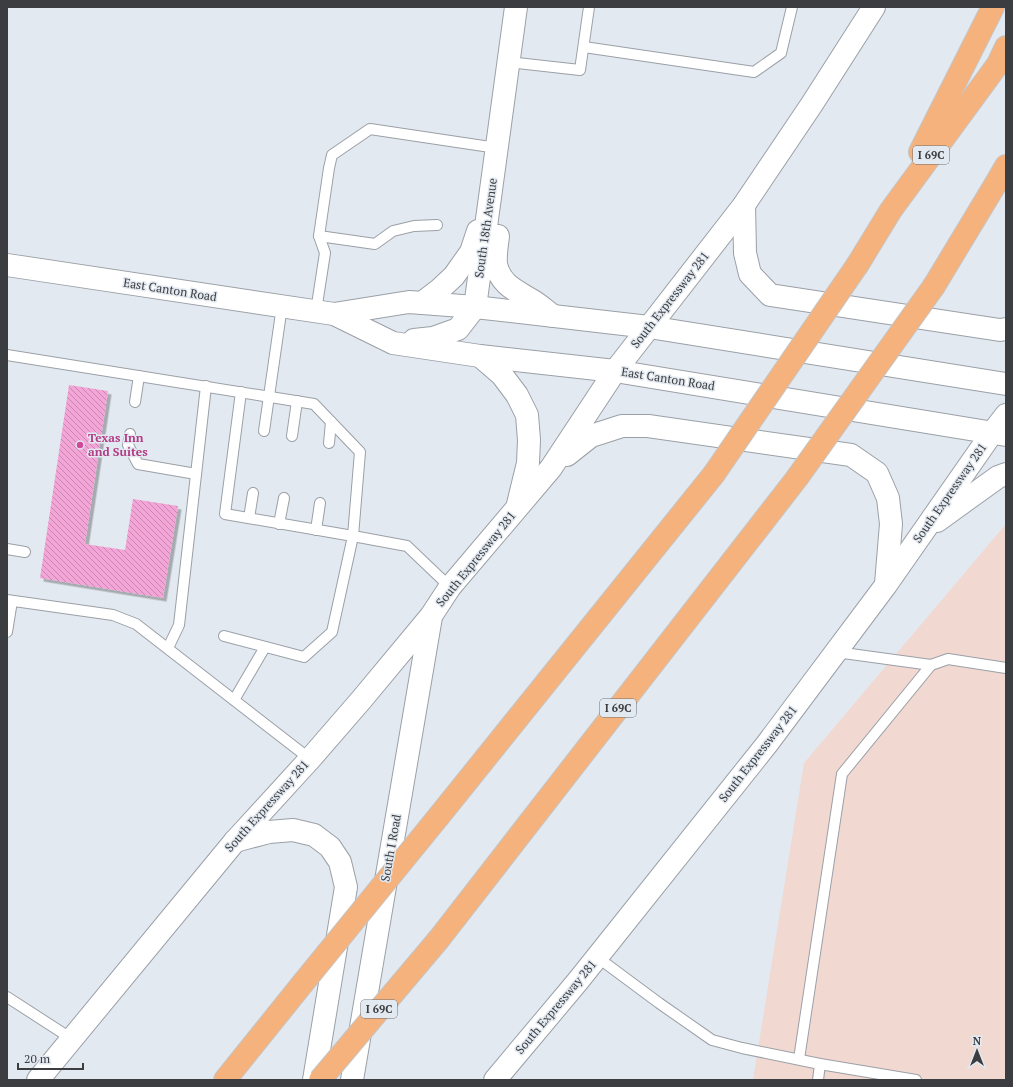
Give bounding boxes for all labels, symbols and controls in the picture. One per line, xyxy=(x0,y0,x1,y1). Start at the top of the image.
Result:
road number: I 69C xyxy=(913,146,949,164)
street label: South 18th Avenue xyxy=(471,177,500,279)
street label: South Expressway 281 xyxy=(627,248,712,351)
street label: East Canton Road xyxy=(122,275,218,304)
street label: East Canton Road xyxy=(620,364,716,393)
place label: Texas Inn and Suites xyxy=(88,430,148,459)
marker: Texas Inn and Suites xyxy=(75,440,85,450)
street label: South Expressway 281 xyxy=(909,440,990,545)
street label: South Expressway 281 xyxy=(433,508,519,609)
road number: I 69C xyxy=(600,699,636,717)
street label: South Expressway 281 xyxy=(715,702,800,805)
street label: South Expressway 281 xyxy=(221,757,312,855)
street label: South I Road xyxy=(377,813,404,883)
street label: South Expressway 281 xyxy=(512,957,599,1057)
road number: I 69C xyxy=(361,1000,397,1018)
north arrow xyxy=(957,1031,997,1071)
text: N xyxy=(973,1034,982,1048)
scale bar xyxy=(18,1045,83,1071)
text: 20 m xyxy=(24,1051,51,1066)

